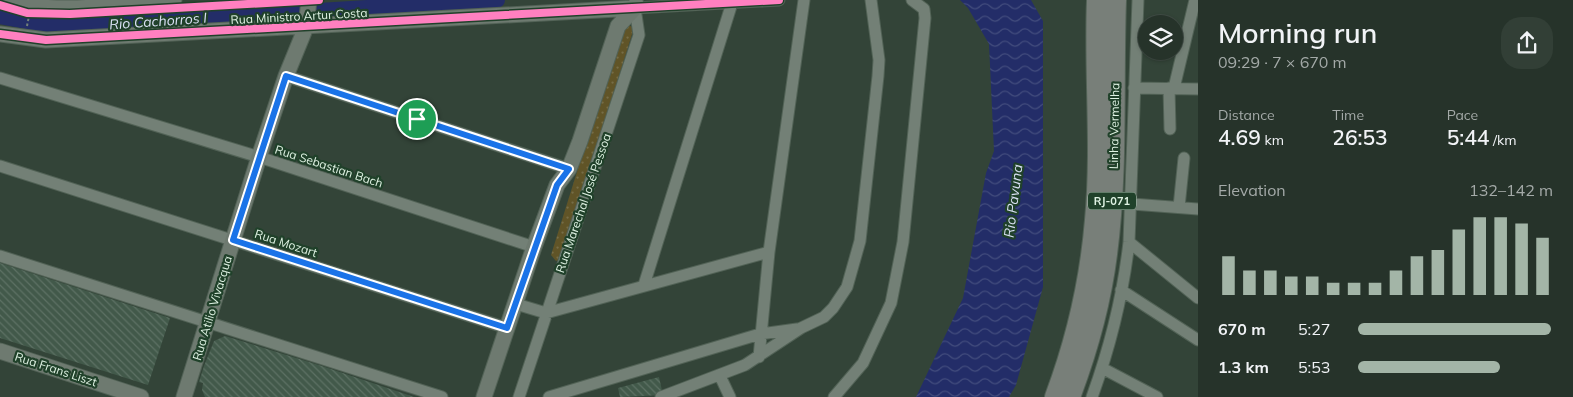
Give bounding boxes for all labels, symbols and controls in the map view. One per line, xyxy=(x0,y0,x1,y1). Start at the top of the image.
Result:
street label: Rua Ministro Artur Costa xyxy=(230,5,368,27)
water label: Rio Cachorros I xyxy=(109,9,208,33)
map controls xyxy=(1138,15,1183,60)
button: layers xyxy=(1138,15,1183,60)
text: Morning run xyxy=(1218,15,1377,50)
button: share xyxy=(1501,17,1553,69)
text: 09:29 · 7 × 670 m xyxy=(1218,52,1347,72)
street label: Linha Vermelha xyxy=(1106,83,1122,169)
pin xyxy=(396,98,438,140)
icon: arrive xyxy=(403,105,431,133)
text: Distance xyxy=(1218,106,1275,124)
text: Time xyxy=(1332,106,1364,124)
text: Pace xyxy=(1447,106,1478,124)
text: 4.69 xyxy=(1218,124,1261,150)
text: 26:53 xyxy=(1332,124,1388,150)
text: 5:44 xyxy=(1447,124,1489,150)
street label: Rua Marechal José Pessoa xyxy=(552,131,614,275)
text: km xyxy=(1261,131,1284,149)
text: /km xyxy=(1489,131,1517,149)
street label: Rua Sebastian Bach xyxy=(273,141,385,191)
water label: Rio Pavuna xyxy=(1000,163,1026,239)
text: Elevation xyxy=(1218,180,1286,200)
text: 132–142 m xyxy=(1469,180,1553,200)
road number: RJ-071 xyxy=(1088,192,1136,210)
street label: Rua Mozart xyxy=(253,226,319,260)
street label: Rua Atilio Vivacqua xyxy=(189,254,235,362)
text: 670 m xyxy=(1218,319,1266,339)
text: 5:27 xyxy=(1298,319,1330,339)
street label: Rua Frans Liszt xyxy=(13,349,99,389)
text: 1.3 km xyxy=(1218,357,1269,377)
text: 5:53 xyxy=(1298,357,1330,377)

